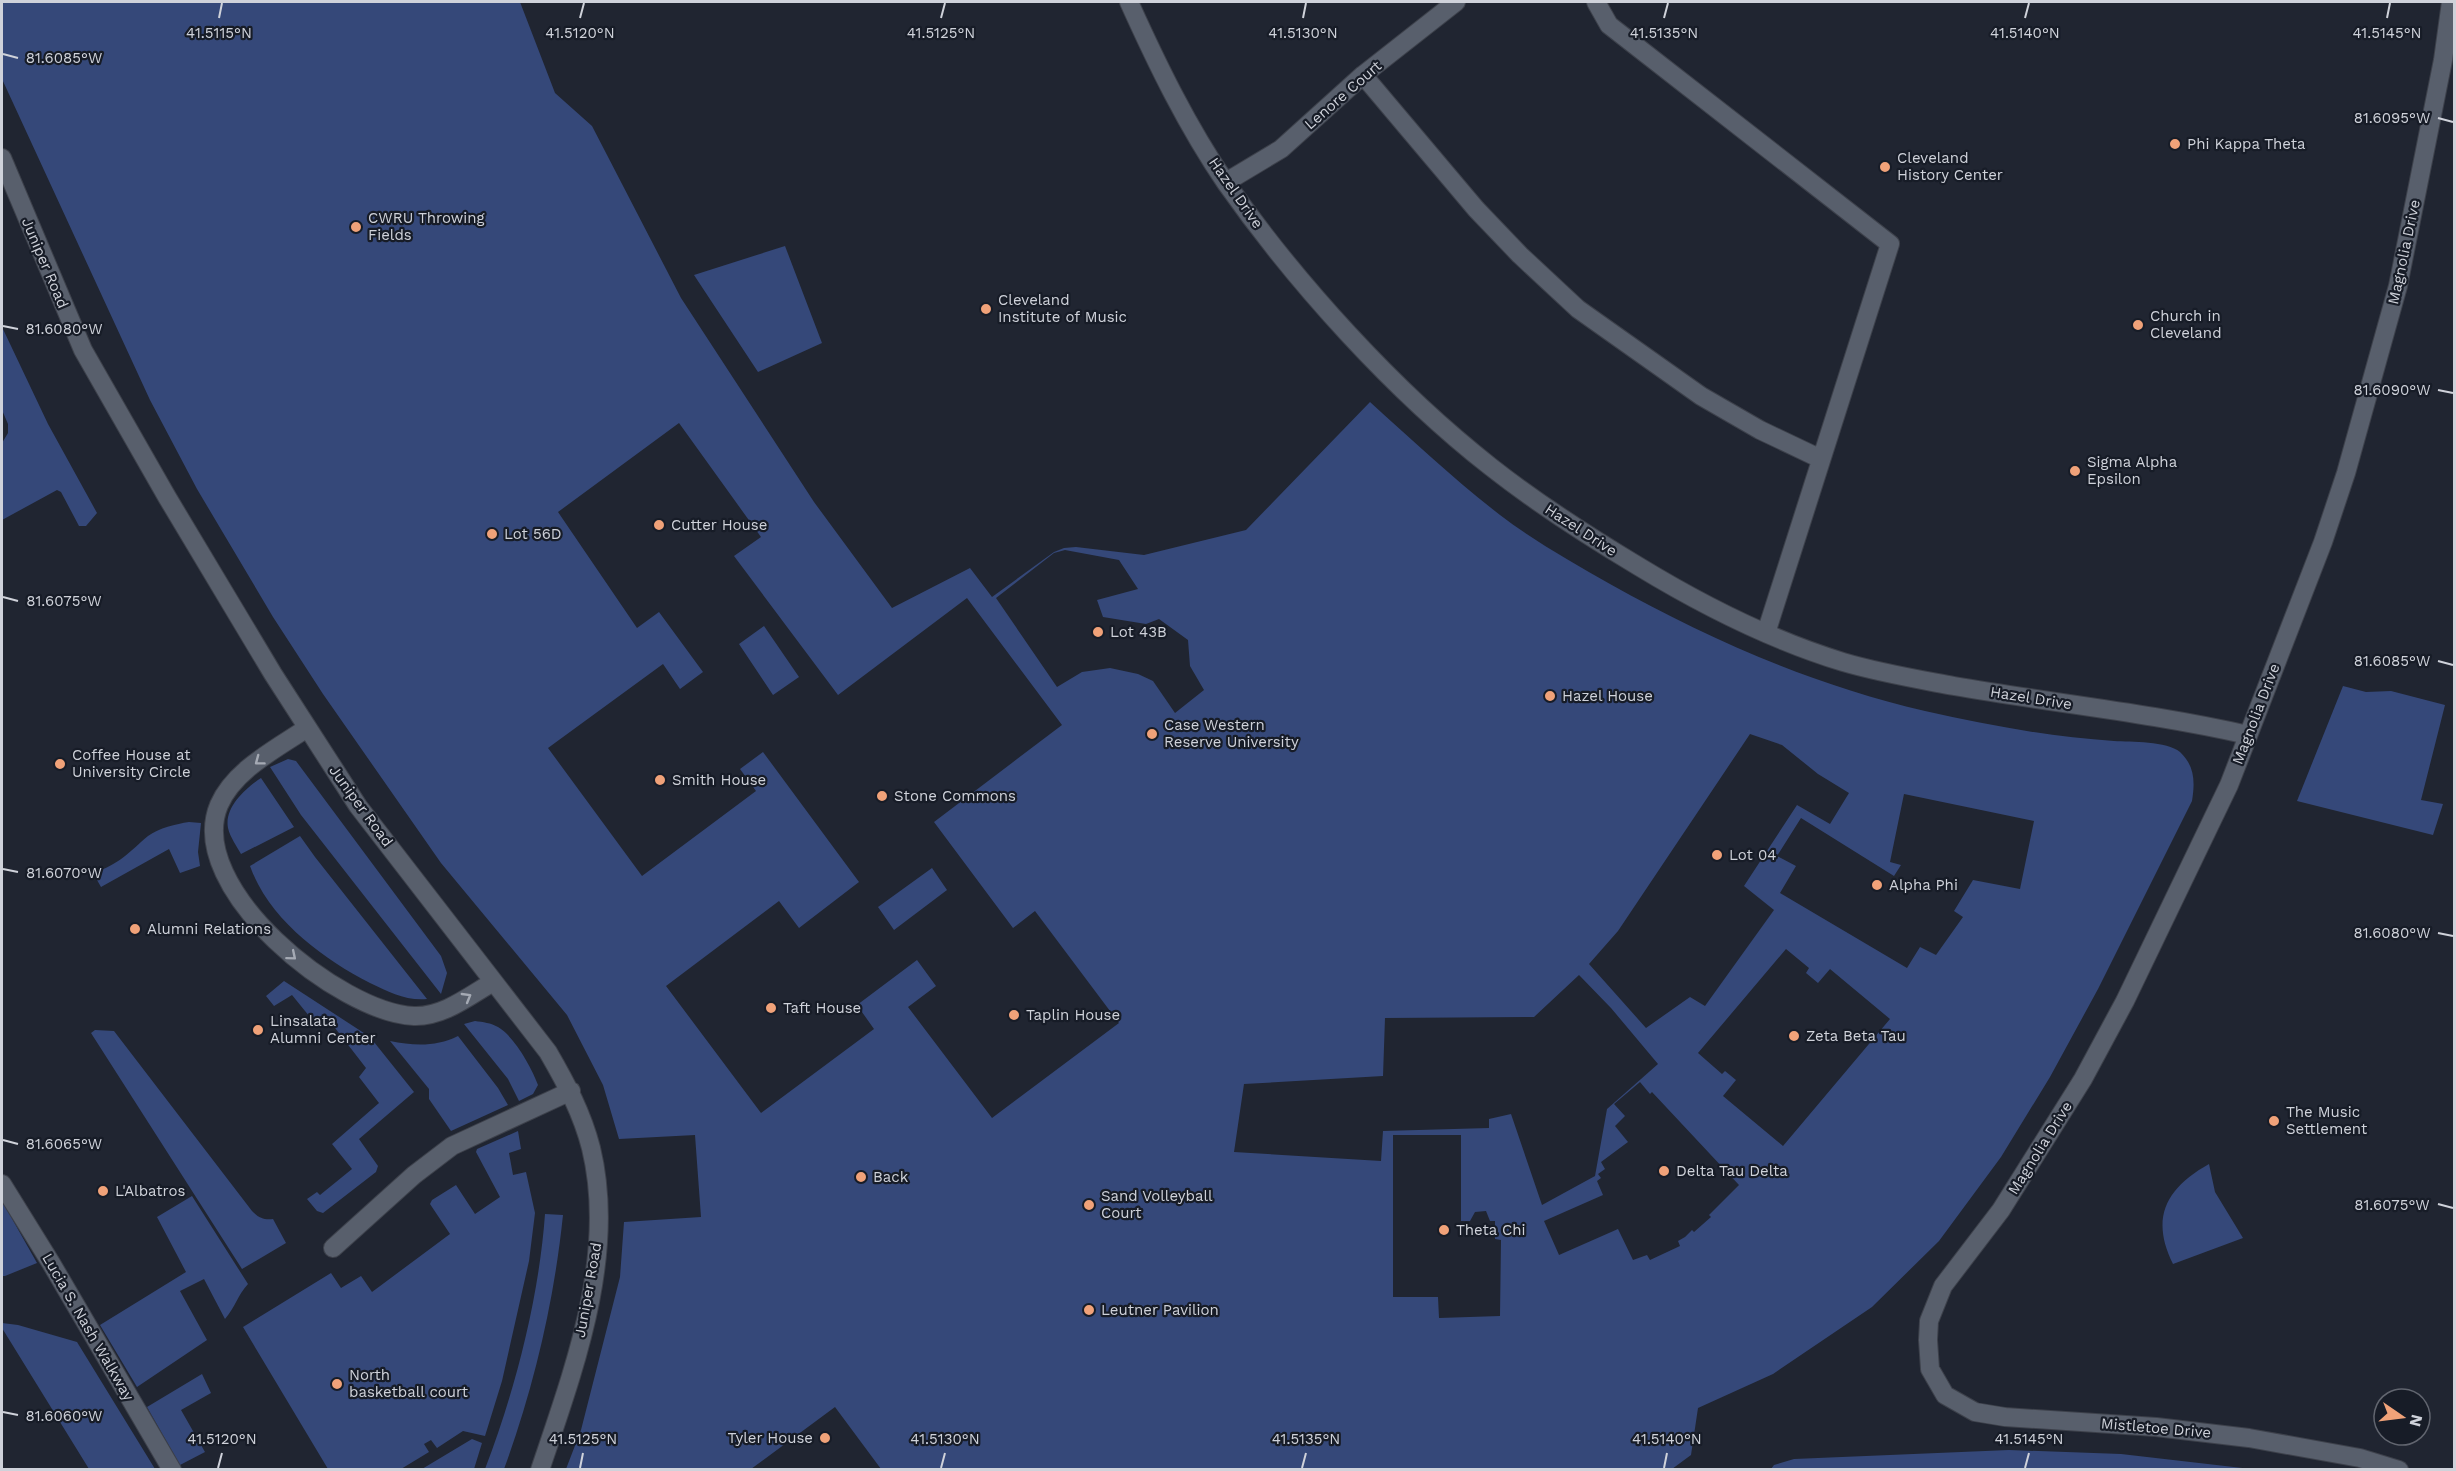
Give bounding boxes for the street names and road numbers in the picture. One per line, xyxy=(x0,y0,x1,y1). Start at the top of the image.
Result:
street label: Lenore Court xyxy=(1301,56,1386,133)
street label: Hazel Drive xyxy=(1205,154,1267,232)
street label: Magnolia Drive xyxy=(2384,198,2424,306)
street label: Juniper Road xyxy=(18,215,72,311)
street label: Hazel Drive xyxy=(1542,500,1620,560)
street label: Magnolia Drive xyxy=(2228,661,2284,767)
street label: Hazel Drive xyxy=(1989,683,2073,713)
street label: Juniper Road xyxy=(325,762,397,850)
street label: Magnolia Drive xyxy=(2004,1098,2076,1198)
street label: Juniper Road xyxy=(571,1241,605,1339)
street label: Lucia S. Nash Walkway xyxy=(38,1250,138,1404)
street label: Mistletoe Drive xyxy=(2100,1414,2212,1442)

